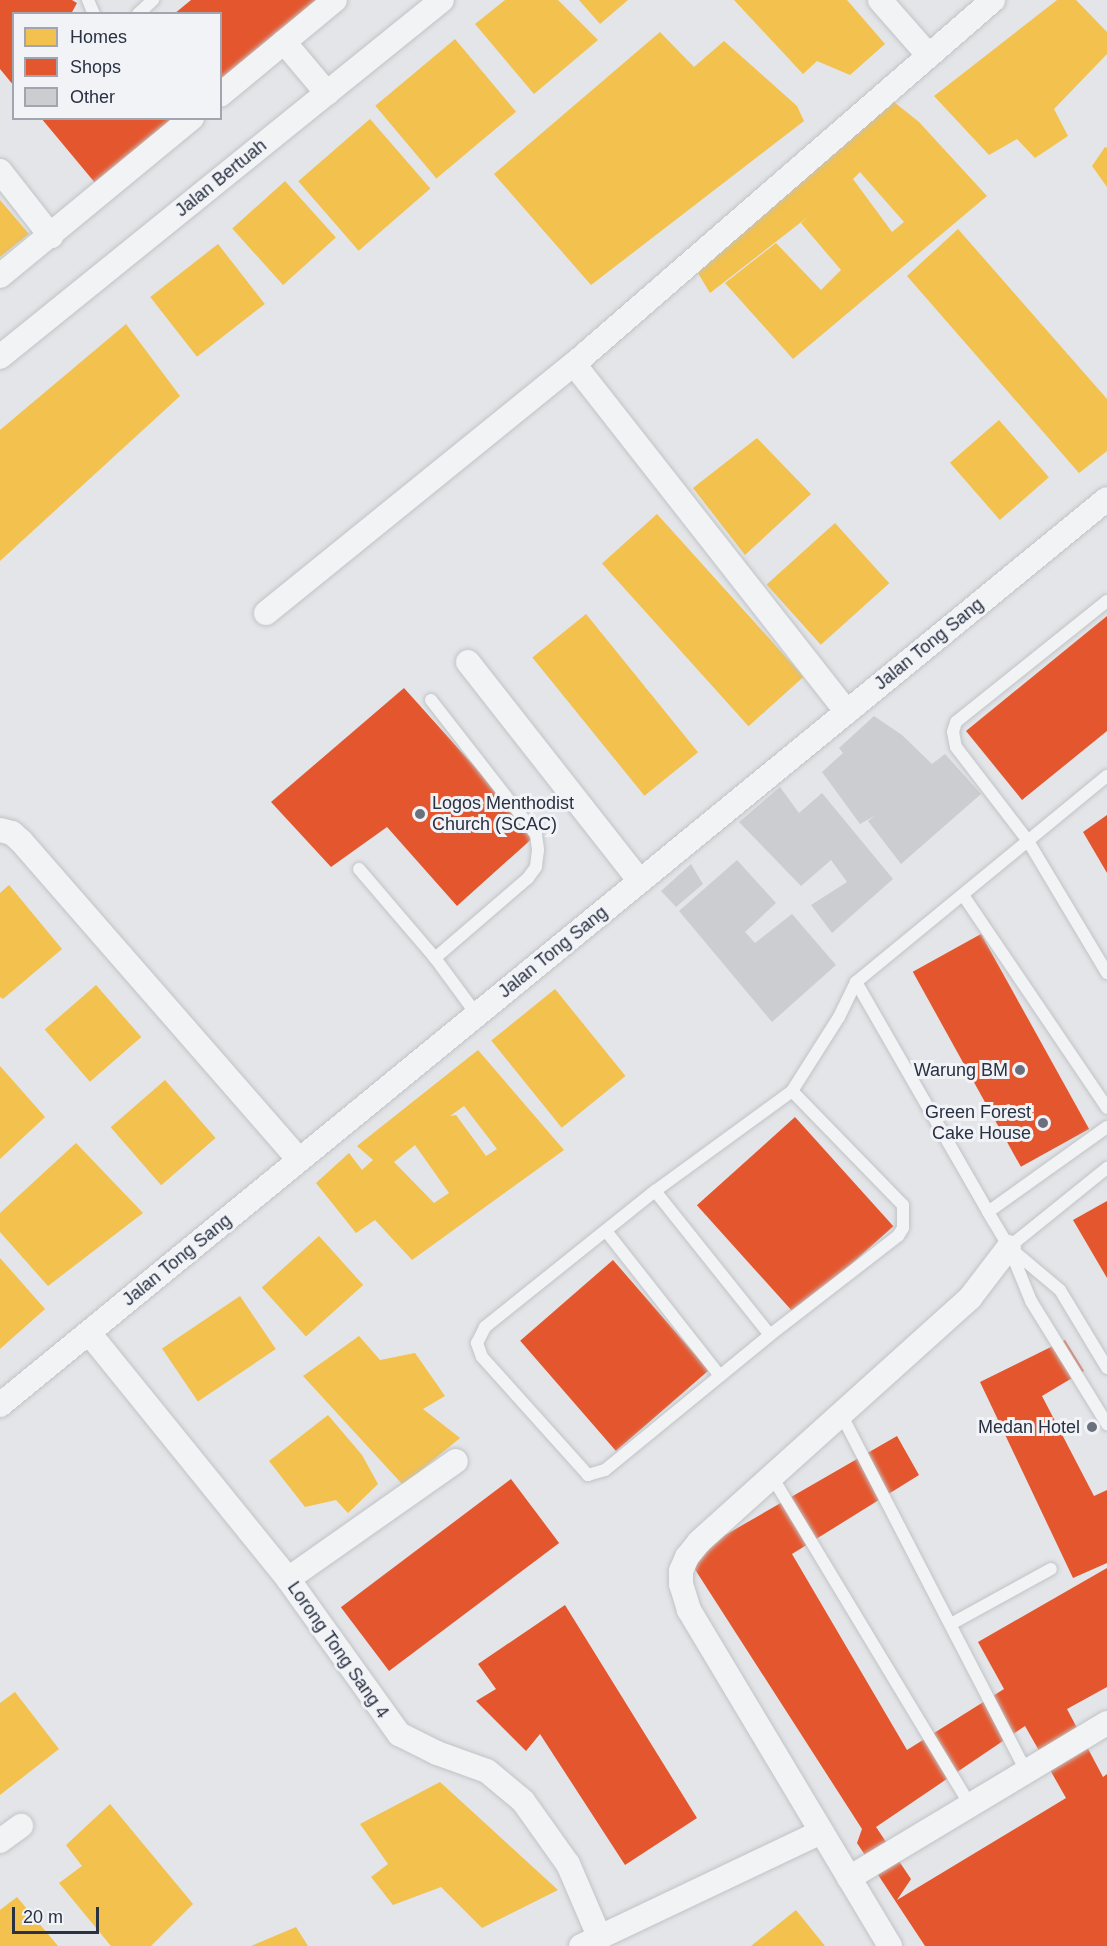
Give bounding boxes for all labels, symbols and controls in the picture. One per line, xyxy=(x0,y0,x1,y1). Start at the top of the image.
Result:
legend xyxy=(12,12,222,120)
text: Homes xyxy=(70,27,127,47)
text: Shops xyxy=(70,57,121,77)
text: Other xyxy=(70,87,115,107)
street label: Jalan Bertuah xyxy=(171,135,271,221)
street label: Jalan Tong Sang xyxy=(870,593,988,695)
place label: Logos Menthodist Church (SCAC) xyxy=(432,793,574,836)
marker: Logos Menthodist Church (SCAC) xyxy=(413,807,427,821)
street label: Jalan Tong Sang xyxy=(494,901,612,1003)
place label: Warung BM xyxy=(914,1059,1008,1081)
marker: Warung BM xyxy=(1013,1063,1027,1077)
place label: Green Forest Cake House xyxy=(925,1102,1031,1144)
marker: Green Forest Cake House xyxy=(1036,1116,1050,1130)
street label: Jalan Tong Sang xyxy=(118,1209,236,1311)
place label: Medan Hotel xyxy=(978,1416,1080,1438)
marker: Medan Hotel xyxy=(1085,1420,1099,1434)
street label: Lorong Tong Sang 4 xyxy=(283,1577,393,1723)
scale bar xyxy=(15,1895,102,1933)
text: 20 m xyxy=(23,1907,63,1927)

